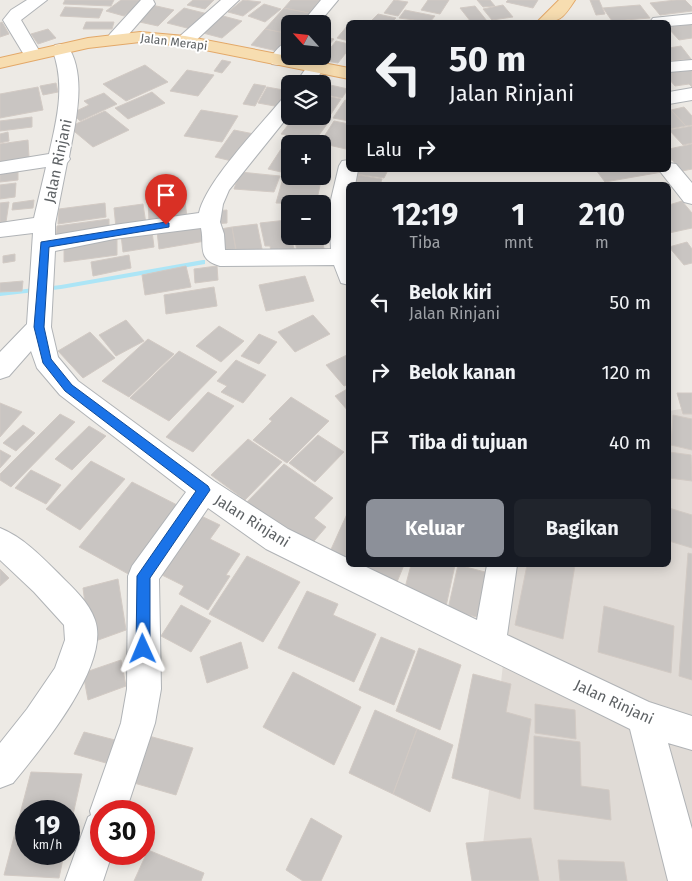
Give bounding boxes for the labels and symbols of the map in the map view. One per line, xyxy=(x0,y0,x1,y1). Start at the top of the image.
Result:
north arrow xyxy=(281,15,331,65)
street label: Jalan Merapi xyxy=(140,31,208,53)
street label: Jalan Rinjani xyxy=(40,117,76,205)
pin xyxy=(145,174,187,225)
street label: Jalan Rinjani xyxy=(211,491,293,551)
position arrow xyxy=(116,622,168,674)
street label: Jalan Rinjani xyxy=(572,676,656,728)
speed limit sign: 30 xyxy=(90,800,155,865)

